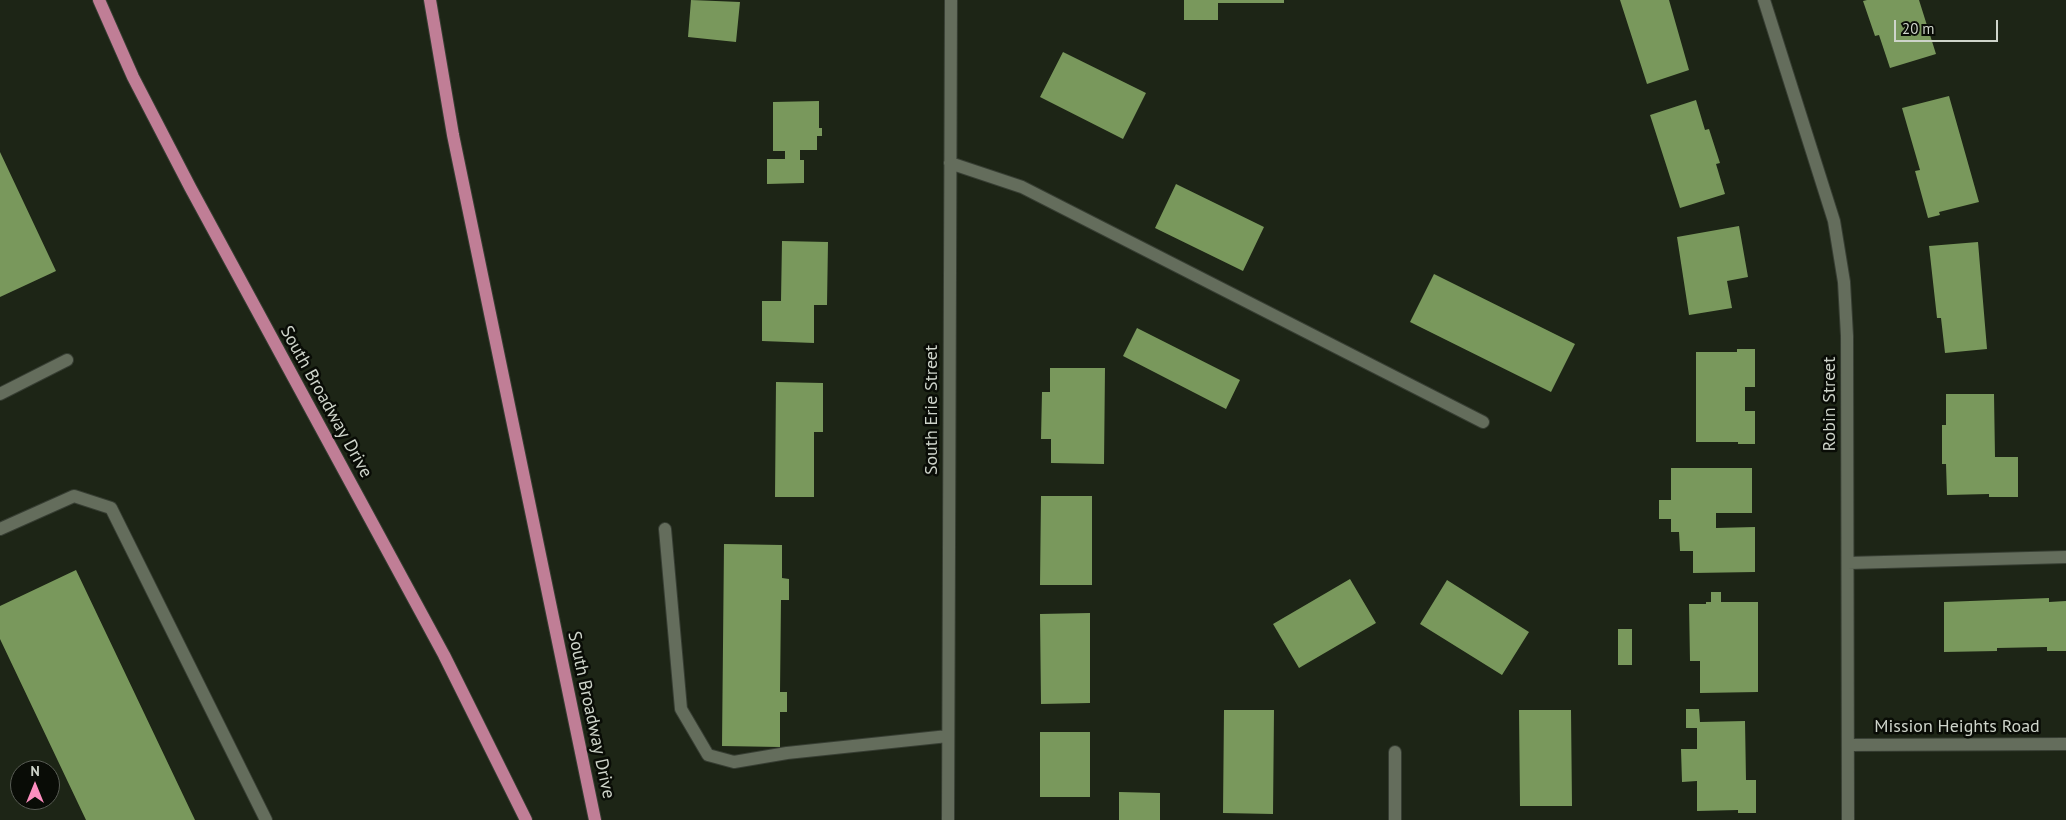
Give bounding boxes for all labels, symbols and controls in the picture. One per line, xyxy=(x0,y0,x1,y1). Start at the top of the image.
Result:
scale bar xyxy=(1896,10,2000,42)
text: 20 m xyxy=(1902,19,1935,38)
street label: South Broadway Drive xyxy=(275,322,377,482)
street label: South Erie Street xyxy=(921,345,943,475)
street label: Robin Street xyxy=(1819,357,1841,451)
street label: South Broadway Drive xyxy=(563,629,619,801)
street label: Mission Heights Road xyxy=(1874,716,2040,738)
north arrow xyxy=(10,760,60,810)
text: N xyxy=(30,762,40,780)

